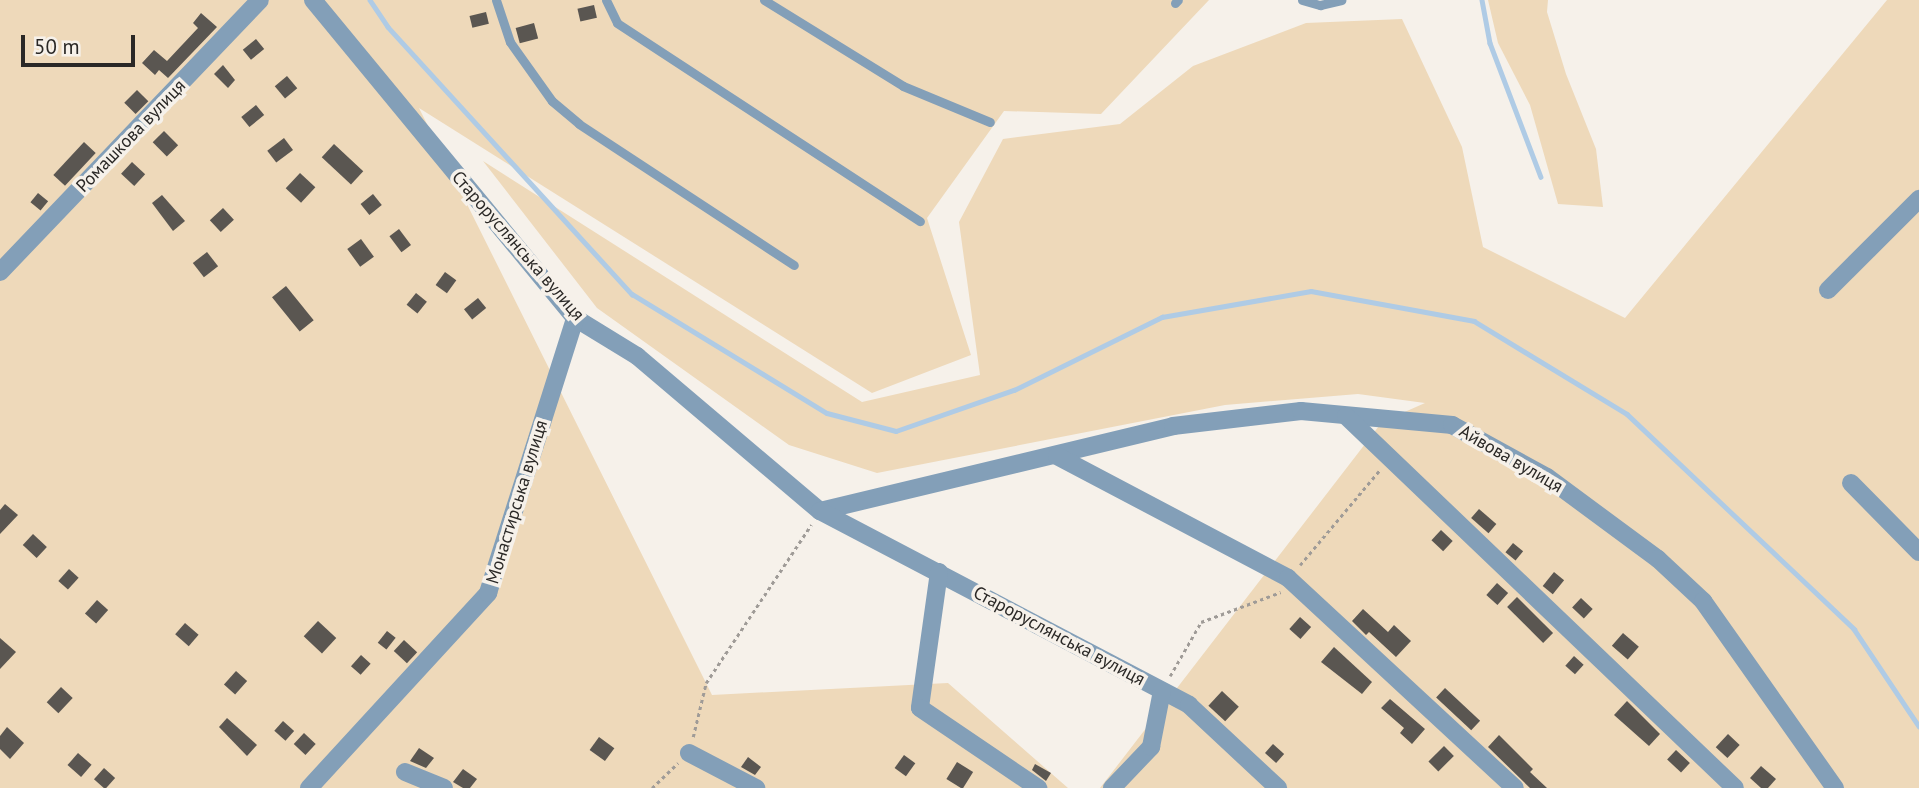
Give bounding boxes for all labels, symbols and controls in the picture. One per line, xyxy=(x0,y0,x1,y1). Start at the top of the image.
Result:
scale bar xyxy=(24,21,138,65)
text: 50 m xyxy=(34,33,80,60)
street label: Ромашкова вулиця xyxy=(72,75,190,197)
street label: Староруслянська вулиця xyxy=(447,167,589,325)
street label: Монастирська вулиця xyxy=(482,417,552,587)
street label: Айвова вулиця xyxy=(1455,421,1567,497)
street label: Староруслянська вулиця xyxy=(970,582,1148,690)

